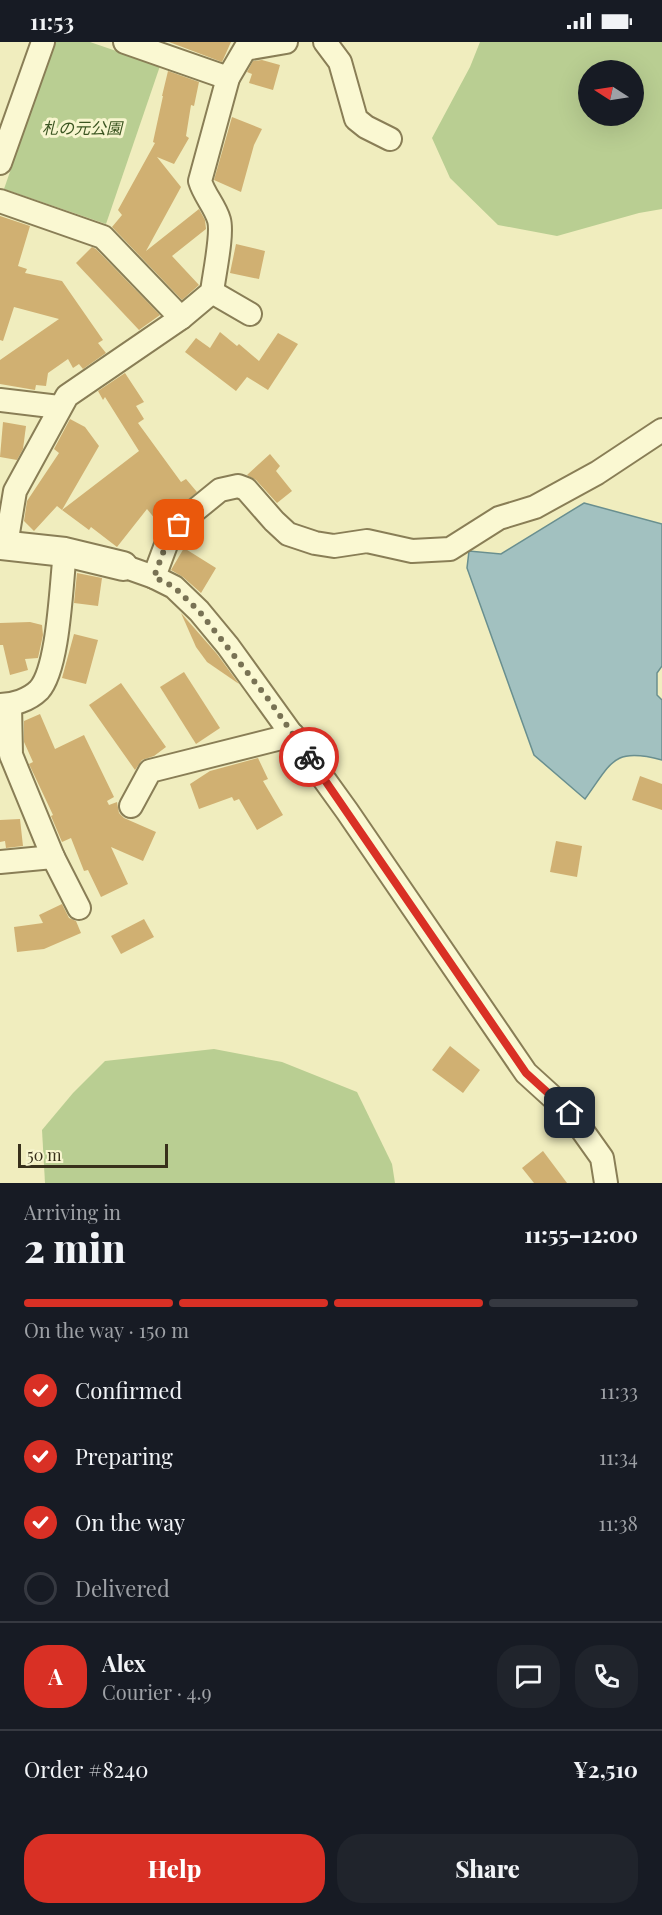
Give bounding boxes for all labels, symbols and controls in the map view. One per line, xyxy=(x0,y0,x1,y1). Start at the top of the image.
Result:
text: 11:53 xyxy=(30,6,74,36)
north arrow xyxy=(578,60,644,126)
map controls xyxy=(578,60,644,126)
park label: 札の元公園 xyxy=(42,117,124,138)
pin xyxy=(153,499,204,550)
icon: bag xyxy=(162,508,195,541)
courier xyxy=(279,727,339,787)
icon: bike xyxy=(293,741,326,774)
pin xyxy=(544,1087,595,1138)
icon: home xyxy=(553,1096,586,1129)
scale bar xyxy=(18,1141,168,1168)
text: 50 m xyxy=(27,1144,61,1165)
text: Arriving in xyxy=(24,1198,121,1225)
text: 11:55–12:00 xyxy=(524,1219,638,1249)
text: 2 min xyxy=(24,1221,126,1273)
text: On the way · 150 m xyxy=(24,1316,189,1343)
icon: check xyxy=(24,1374,57,1407)
text: Confirmed xyxy=(75,1375,182,1405)
text: 11:33 xyxy=(600,1377,638,1404)
icon: check xyxy=(24,1440,57,1473)
text: Preparing xyxy=(75,1441,173,1471)
text: 11:34 xyxy=(599,1443,638,1470)
icon: check xyxy=(24,1506,57,1539)
text: On the way xyxy=(75,1507,185,1537)
text: 11:38 xyxy=(598,1509,638,1536)
text: Delivered xyxy=(75,1573,170,1603)
button: chat xyxy=(497,1645,560,1708)
button: phone xyxy=(575,1645,638,1708)
text: Alex xyxy=(102,1648,146,1678)
text: A xyxy=(48,1661,63,1691)
text: Courier · 4.9 xyxy=(102,1678,212,1705)
text: Order #8240 xyxy=(24,1754,148,1784)
text: ¥2,510 xyxy=(573,1754,638,1784)
button: Help xyxy=(24,1834,325,1903)
button: Share xyxy=(337,1834,638,1903)

